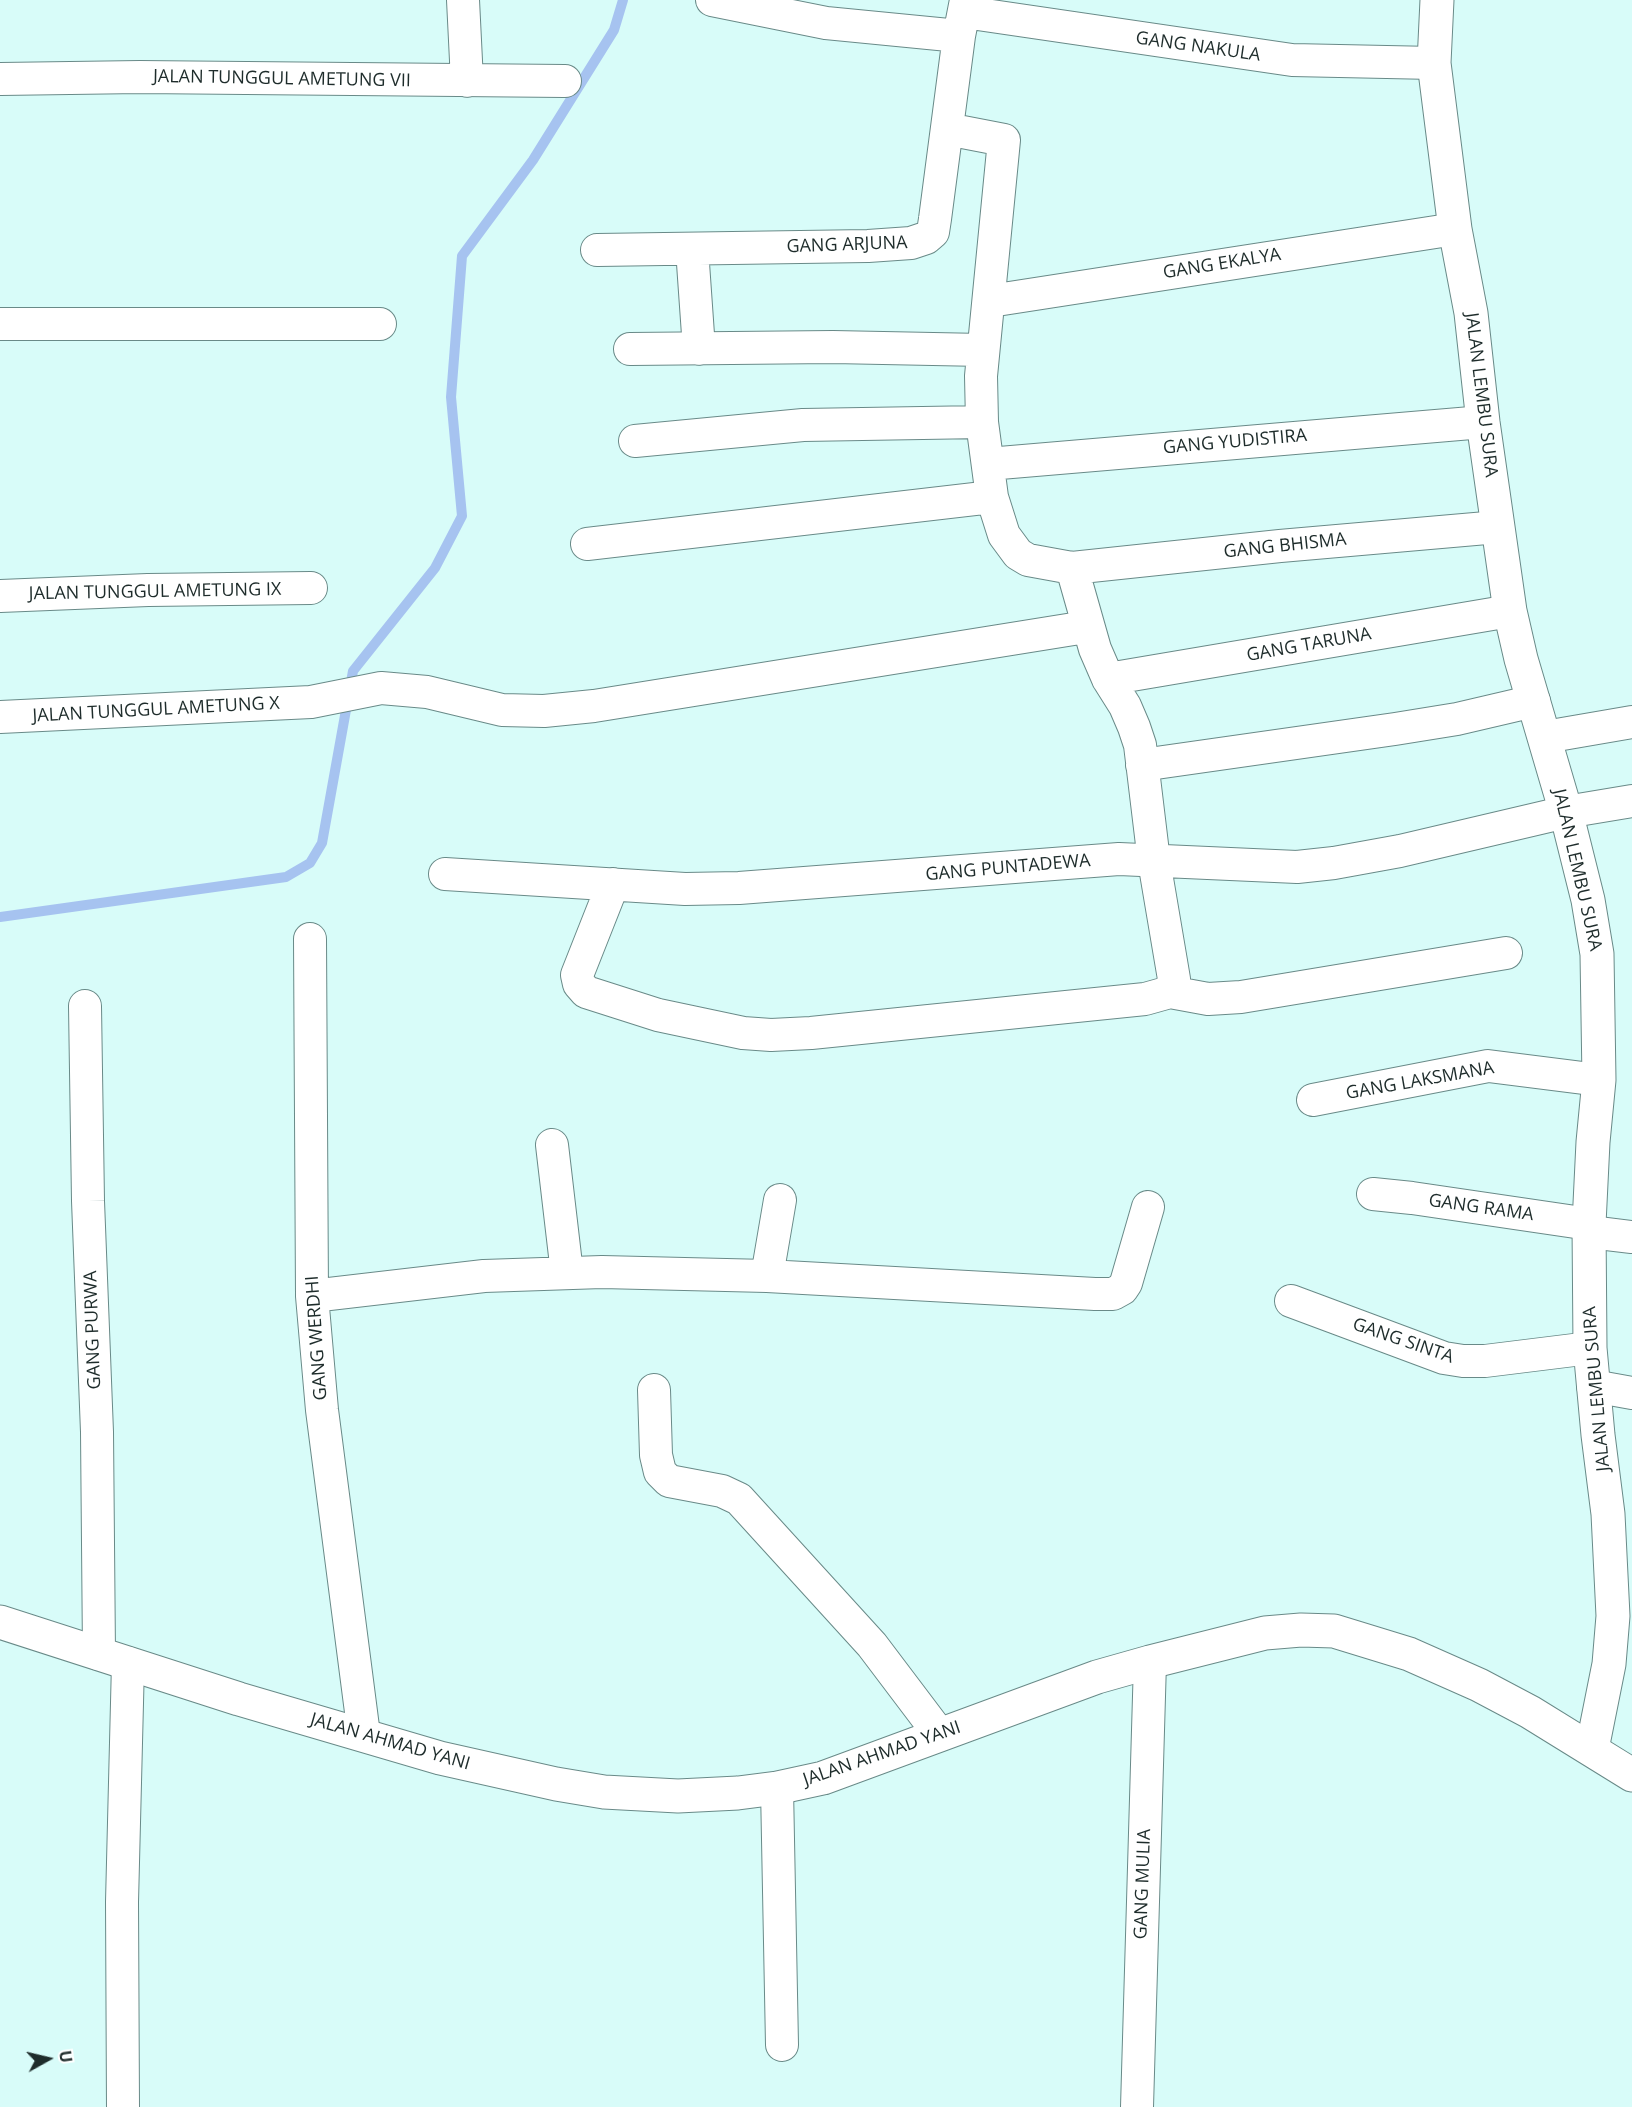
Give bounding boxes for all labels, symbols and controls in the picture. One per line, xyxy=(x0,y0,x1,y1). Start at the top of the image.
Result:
street label: GANG NAKULA xyxy=(1134,28,1262,66)
street label: JALAN TUNGGUL AMETUNG VII xyxy=(153,66,411,92)
street label: GANG ARJUNA xyxy=(786,232,908,258)
street label: GANG EKALYA xyxy=(1162,244,1282,284)
street label: JALAN LEMBU SURA xyxy=(1460,311,1502,479)
street label: GANG YUDISTIRA xyxy=(1162,425,1308,459)
street label: GANG BHISMA xyxy=(1223,529,1347,563)
street label: JALAN TUNGGUL AMETUNG IX xyxy=(29,579,281,605)
street label: GANG TARUNA xyxy=(1245,623,1373,667)
street label: JALAN TUNGGUL AMETUNG X xyxy=(32,693,280,727)
street label: JALAN LEMBU SURA xyxy=(1548,787,1606,953)
street label: GANG PUNTADEWA xyxy=(925,850,1091,886)
street label: GANG LAKSMANA xyxy=(1344,1057,1496,1105)
street label: GANG RAMA xyxy=(1427,1190,1535,1226)
street label: GANG PURWA xyxy=(80,1270,106,1390)
street label: GANG WERDHI xyxy=(302,1275,332,1401)
street label: JALAN LEMBU SURA xyxy=(1579,1306,1615,1472)
street label: GANG SINTA xyxy=(1350,1314,1456,1368)
street label: JALAN AHMAD YANI xyxy=(308,1709,472,1775)
street label: JALAN AHMAD YANI xyxy=(800,1717,964,1791)
street label: GANG MULIA xyxy=(1130,1828,1156,1940)
north arrow xyxy=(18,2029,78,2089)
text: U xyxy=(54,2049,78,2064)

